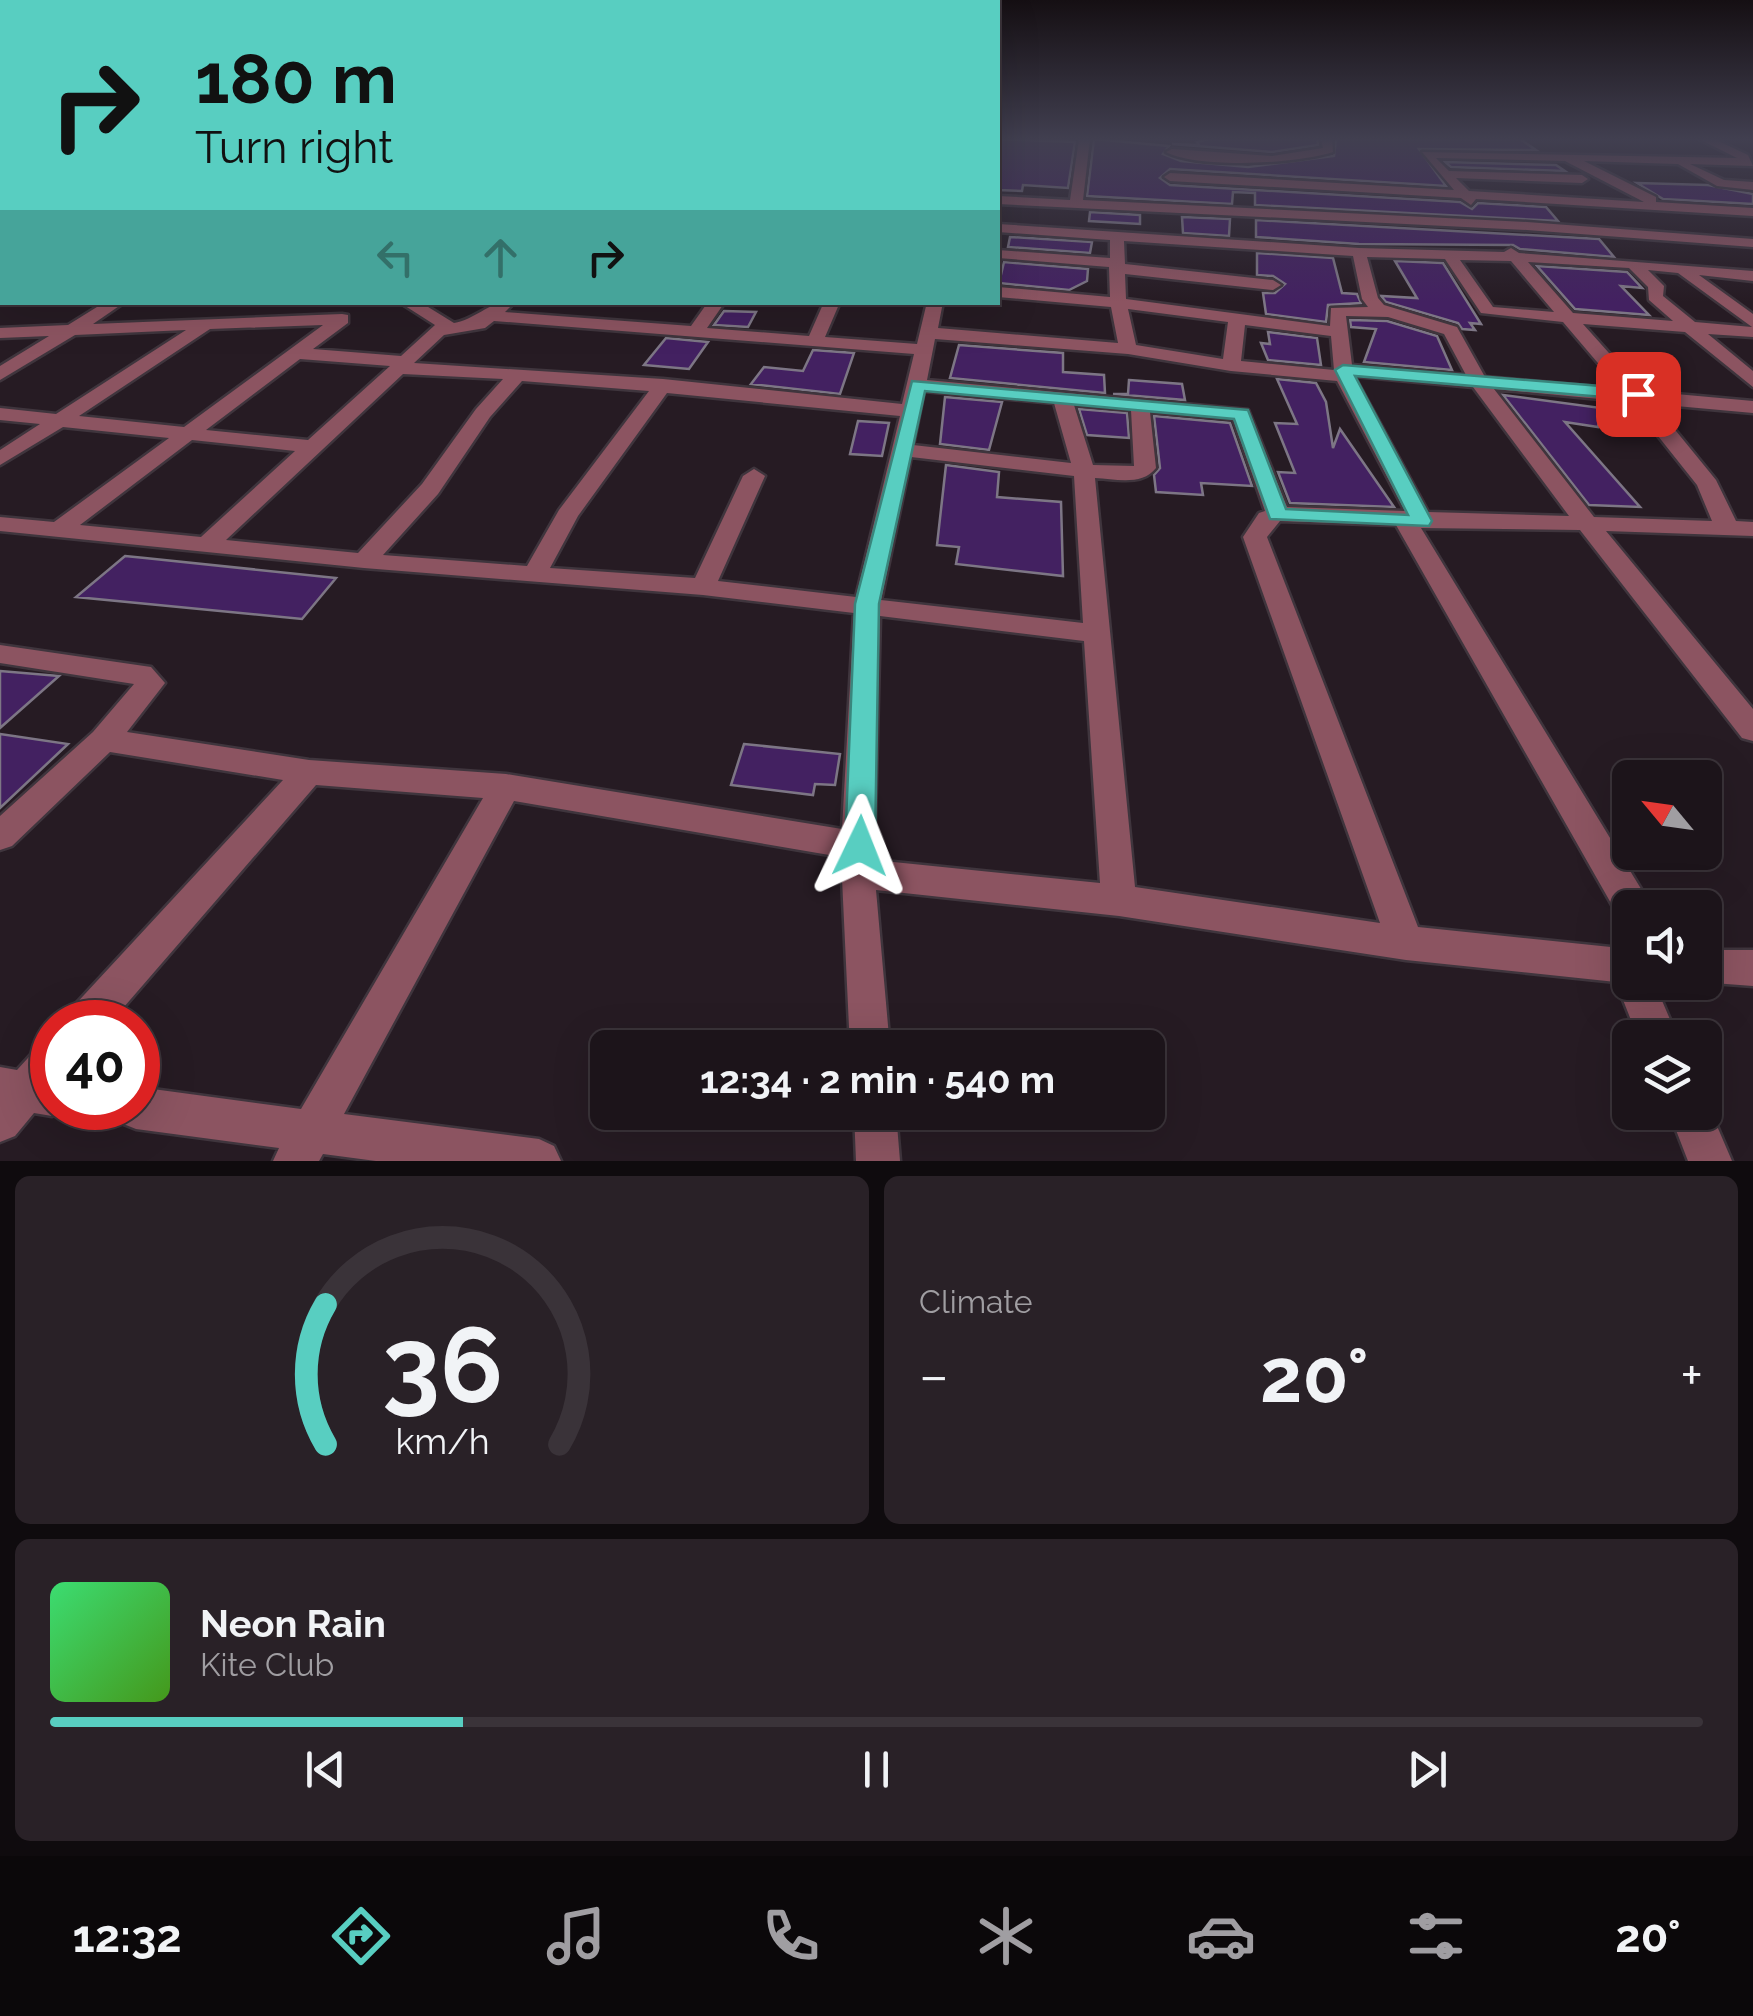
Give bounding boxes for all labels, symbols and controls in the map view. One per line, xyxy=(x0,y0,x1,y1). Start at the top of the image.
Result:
text: 180 m xyxy=(195,37,397,119)
icon: right xyxy=(30,40,160,170)
text: Turn right xyxy=(195,121,393,174)
icon: left xyxy=(368,230,423,285)
icon: ahead xyxy=(473,230,528,285)
icon: right xyxy=(578,230,633,285)
pin xyxy=(1596,352,1681,437)
icon: arrive xyxy=(1611,367,1666,422)
north arrow xyxy=(1612,760,1722,870)
map controls xyxy=(1612,760,1722,1130)
position arrow xyxy=(808,794,912,898)
button: sound xyxy=(1612,890,1722,1000)
speed limit sign: 40 xyxy=(30,1000,160,1130)
button: layers xyxy=(1612,1020,1722,1130)
text: 12:34 · 2 min · 540 m xyxy=(700,1057,1055,1102)
text: Climate xyxy=(919,1283,1033,1320)
text: 36 xyxy=(381,1304,503,1426)
text: 20° xyxy=(1260,1331,1369,1420)
text: − xyxy=(919,1343,949,1408)
text: + xyxy=(1680,1343,1703,1408)
text: km/h xyxy=(395,1420,489,1462)
text: Neon Rain xyxy=(200,1601,386,1646)
text: Kite Club xyxy=(200,1646,334,1683)
icon: previous xyxy=(298,1742,353,1797)
icon: pause xyxy=(849,1742,904,1797)
icon: next xyxy=(1400,1742,1455,1797)
icon: directions xyxy=(326,1901,396,1971)
icon: music xyxy=(541,1901,611,1971)
icon: phone xyxy=(756,1901,826,1971)
icon: climate xyxy=(971,1901,1041,1971)
icon: car xyxy=(1186,1901,1256,1971)
icon: filters xyxy=(1401,1901,1471,1971)
text: 12:32 xyxy=(72,1910,182,1963)
text: 20° xyxy=(1615,1910,1680,1963)

